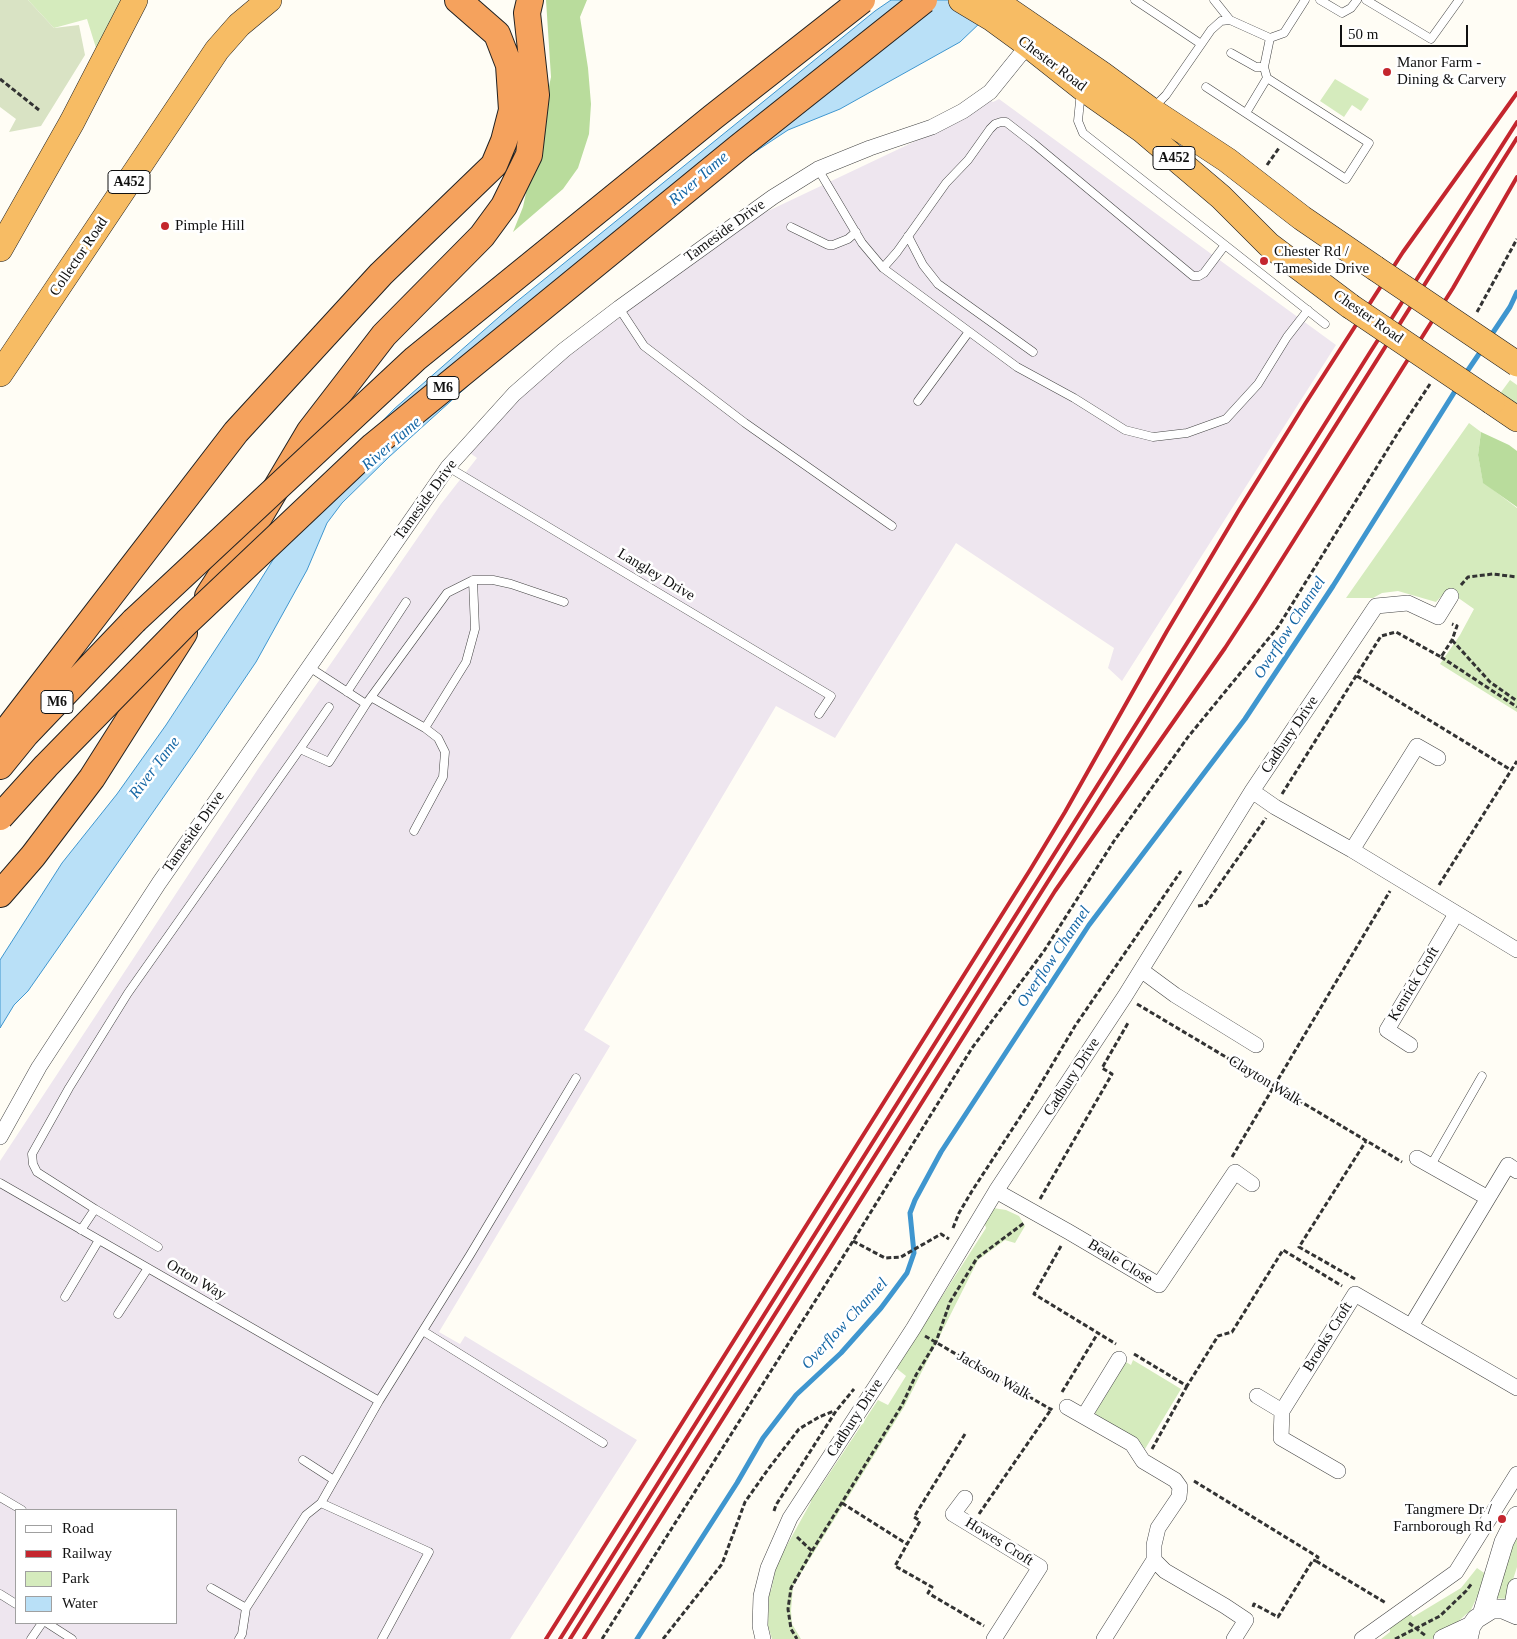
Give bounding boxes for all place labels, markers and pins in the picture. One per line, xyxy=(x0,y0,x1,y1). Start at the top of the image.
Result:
place label: Manor Farm - Dining & Carvery xyxy=(1397,54,1506,89)
marker: Manor Farm - Dining & Carvery xyxy=(1381,66,1393,78)
place label: Pimple Hill xyxy=(175,217,245,235)
marker: Pimple Hill xyxy=(159,220,171,232)
place label: Chester Rd / Tameside Drive xyxy=(1274,243,1369,278)
marker: Chester Rd / Tameside Drive xyxy=(1258,255,1270,267)
place label: Tangmere Dr / Farnborough Rd xyxy=(1393,1501,1492,1536)
marker: Tangmere Dr / Farnborough Rd xyxy=(1496,1513,1508,1525)

